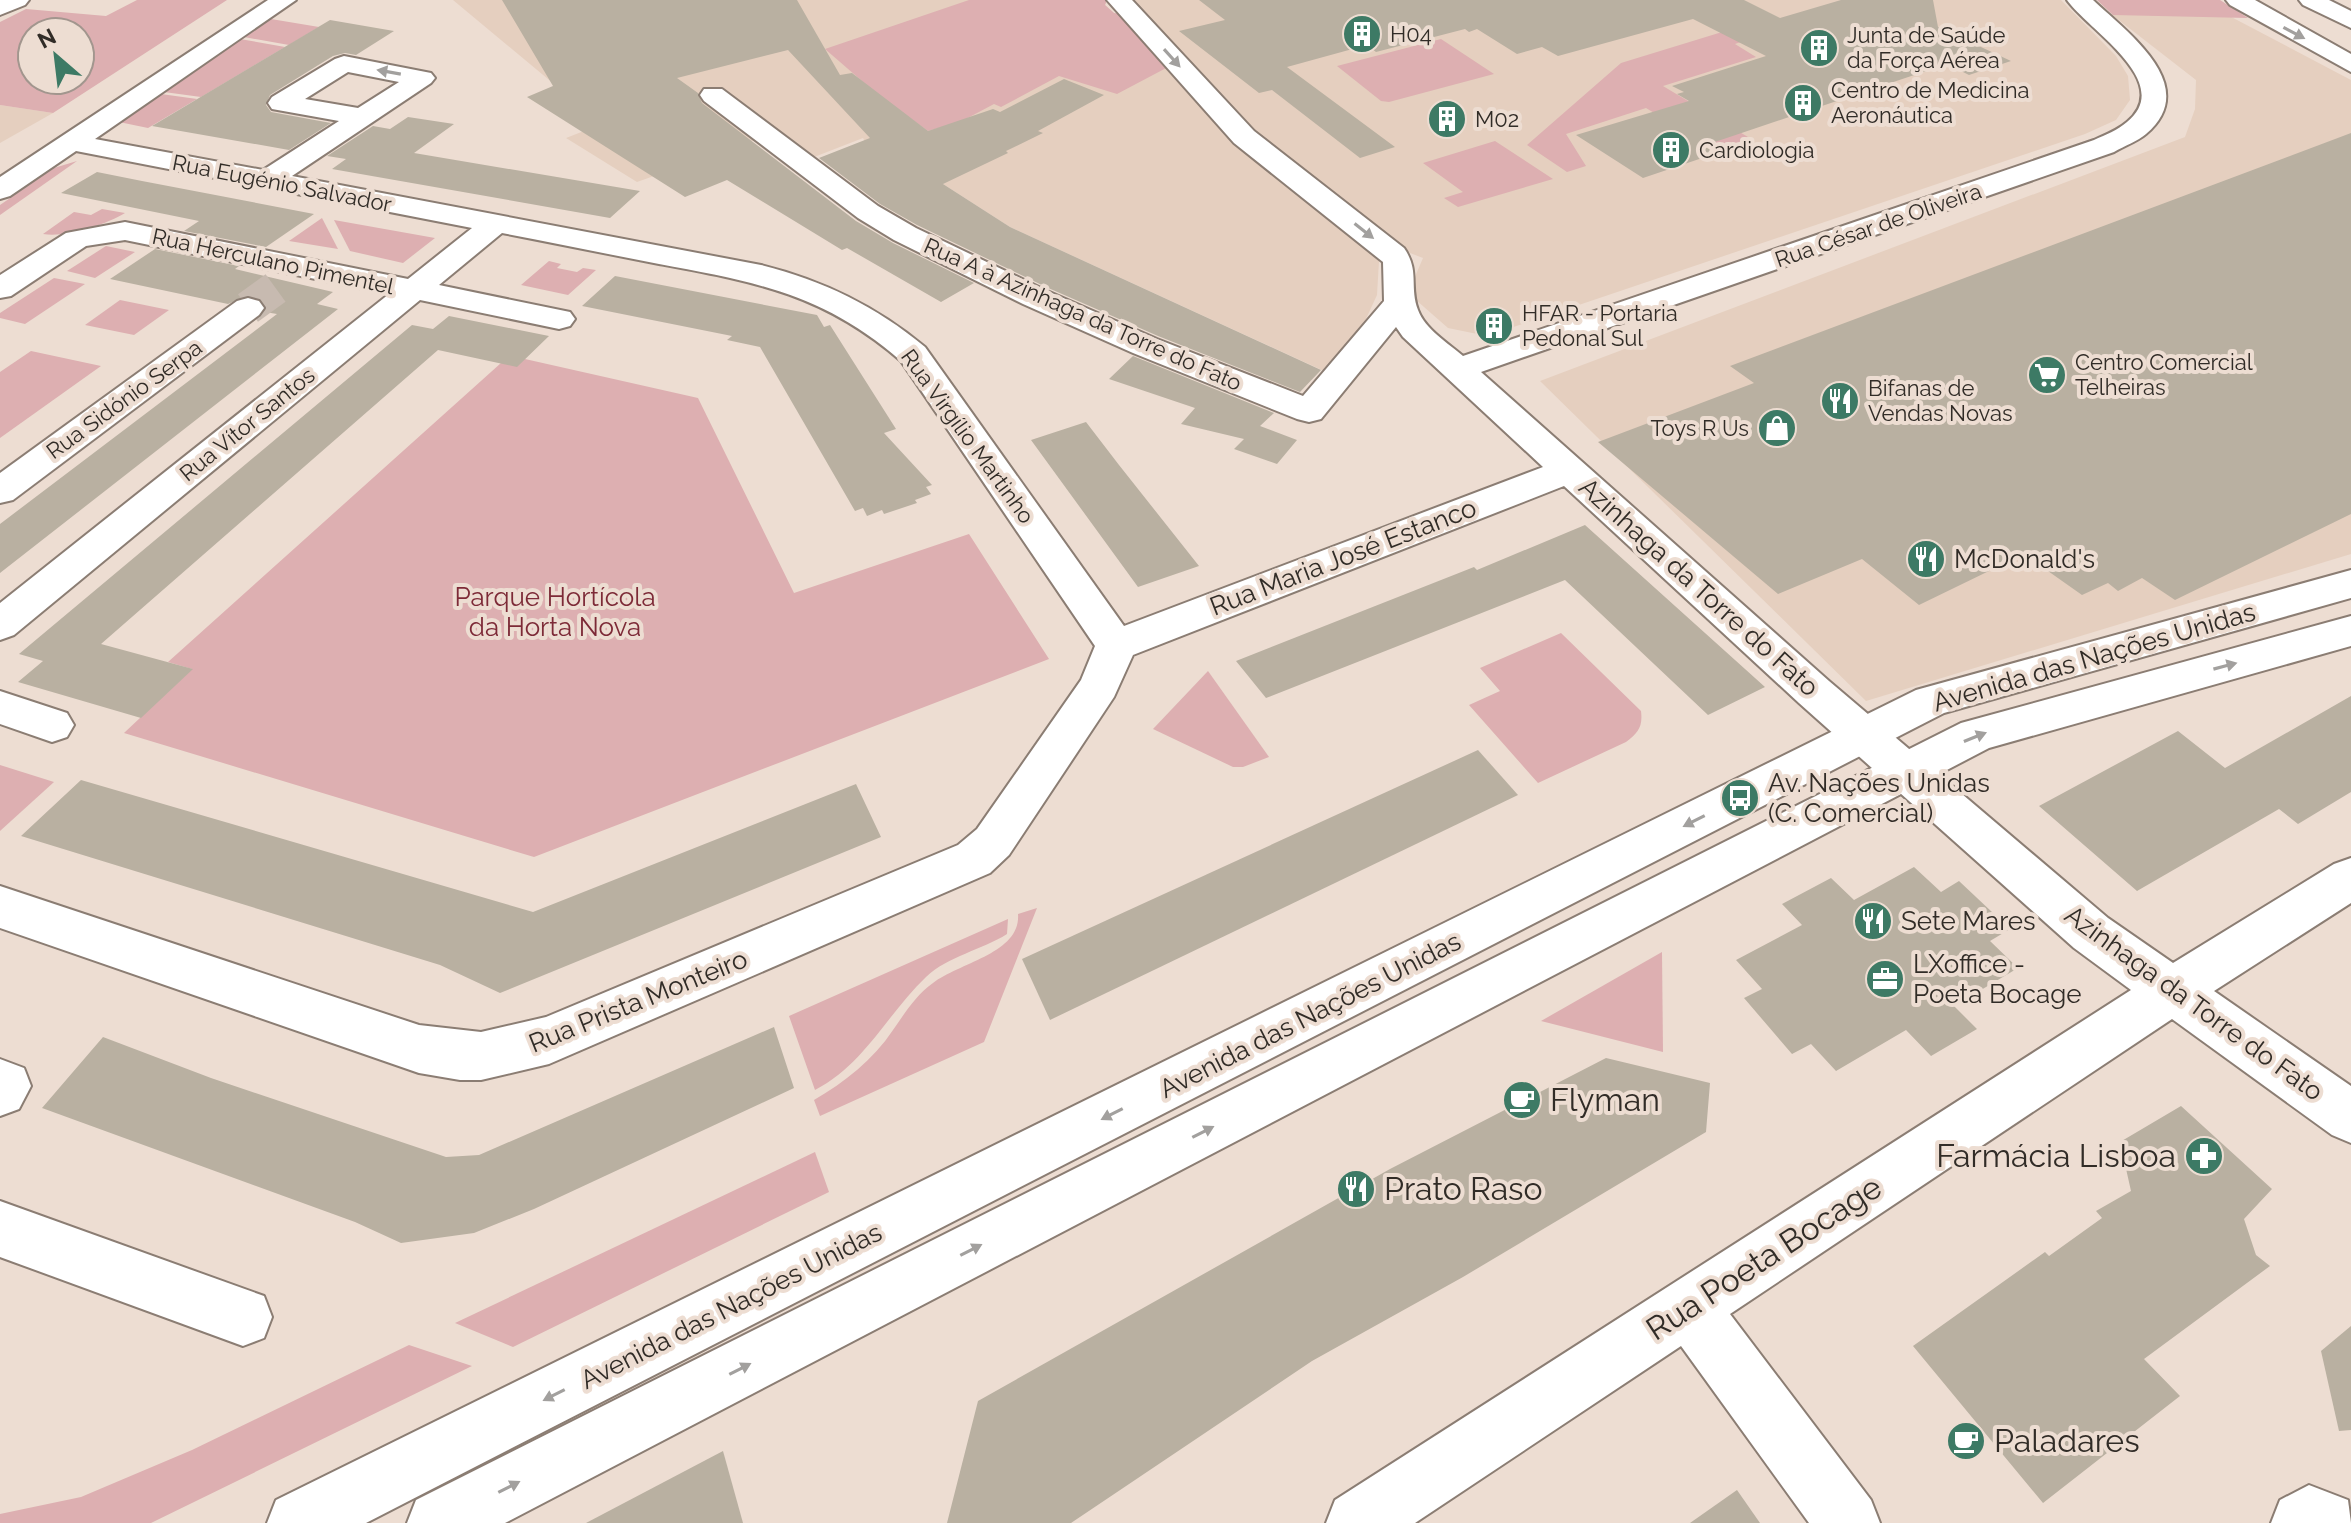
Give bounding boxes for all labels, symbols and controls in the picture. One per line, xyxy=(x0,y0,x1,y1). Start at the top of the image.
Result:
building icon: H04 xyxy=(1341,13,1383,55)
north arrow xyxy=(16,16,96,96)
place label: H04 xyxy=(1390,21,1432,47)
place label: Junta de Saúde da Força Aérea xyxy=(1847,22,2006,73)
text: N xyxy=(33,23,60,54)
one-way arrow xyxy=(2282,26,2305,40)
building icon: Junta de Saúde da Força Aérea xyxy=(1798,27,1840,69)
one-way arrow xyxy=(1162,48,1180,67)
one-way arrow xyxy=(376,65,401,78)
place label: Centro de Medicina Aeronáutica xyxy=(1831,77,2030,128)
building icon: Centro de Medicina Aeronáutica xyxy=(1782,82,1824,124)
building icon: M02 xyxy=(1426,98,1468,140)
place label: M02 xyxy=(1475,106,1519,132)
building icon: Cardiologia xyxy=(1650,129,1692,171)
place label: Cardiologia xyxy=(1699,137,1815,163)
street label: Rua Eugénio Salvador xyxy=(170,149,394,217)
street label: Rua César de Oliveira xyxy=(1771,177,1985,273)
one-way arrow xyxy=(1354,222,1374,239)
street label: Rua Herculano Pimentel xyxy=(150,223,396,299)
street label: Rua A à Azinhaga da Torre do Fato xyxy=(920,232,1246,396)
place label: HFAR - Portaria Pedonal Sul xyxy=(1522,300,1678,351)
building icon: HFAR - Portaria Pedonal Sul xyxy=(1473,305,1515,347)
street label: Rua Sidónio Serpa xyxy=(41,334,207,464)
street label: Rua Virgílio Martinho xyxy=(896,344,1040,528)
place label: Centro Comercial Telheiras xyxy=(2075,349,2253,400)
supermarket icon: Centro Comercial Telheiras xyxy=(2026,354,2068,396)
street label: Rua Vítor Santos xyxy=(174,362,320,486)
place label: Bifanas de Vendas Novas xyxy=(1868,375,2013,426)
restaurant icon: Bifanas de Vendas Novas xyxy=(1819,380,1861,422)
shop icon: Toys R Us xyxy=(1756,407,1798,449)
place label: Toys R Us xyxy=(1651,415,1749,441)
street label: Azinhaga da Torre do Fato xyxy=(1573,472,1825,702)
street label: Rua Maria José Estanco xyxy=(1206,492,1480,622)
restaurant icon: McDonald's xyxy=(1905,538,1947,580)
place label: McDonald's xyxy=(1954,544,2095,574)
park label: Parque Hortícola da Horta Nova xyxy=(454,582,656,642)
street label: Avenida das Nações Unidas xyxy=(1929,597,2259,717)
one-way arrow xyxy=(2213,660,2238,672)
one-way arrow xyxy=(1963,730,1987,743)
place label: Av. Nações Unidas (C. Comercial) xyxy=(1768,768,1990,828)
bus stop icon: Av. Nações Unidas (C. Comercial) xyxy=(1719,777,1761,819)
one-way arrow xyxy=(1683,814,1706,828)
street label: Azinhaga da Torre do Fato xyxy=(2059,899,2329,1107)
restaurant icon: Sete Mares xyxy=(1852,900,1894,942)
place label: Sete Mares xyxy=(1901,906,2036,936)
street label: Avenida das Nações Unidas xyxy=(1154,926,1466,1104)
street label: Rua Prista Monteiro xyxy=(524,944,752,1058)
place label: LXoffice - Poeta Bocage xyxy=(1913,949,2082,1009)
office icon: LXoffice - Poeta Bocage xyxy=(1864,958,1906,1000)
cafe icon: Flyman xyxy=(1501,1079,1543,1121)
place label: Flyman xyxy=(1550,1081,1660,1118)
one-way arrow xyxy=(1100,1107,1123,1121)
one-way arrow xyxy=(1191,1125,1214,1138)
pharmacy icon: Farmácia Lisboa xyxy=(2183,1135,2225,1177)
place label: Farmácia Lisboa xyxy=(1936,1137,2176,1174)
restaurant icon: Prato Raso xyxy=(1335,1168,1377,1210)
street label: Rua Poeta Bocage xyxy=(1639,1168,1888,1347)
place label: Prato Raso xyxy=(1384,1170,1543,1207)
street label: Avenida das Nações Unidas xyxy=(575,1217,887,1395)
one-way arrow xyxy=(960,1244,983,1257)
one-way arrow xyxy=(729,1362,752,1375)
one-way arrow xyxy=(543,1388,566,1401)
cafe icon: Paladares xyxy=(1945,1420,1987,1462)
place label: Paladares xyxy=(1994,1422,2140,1459)
one-way arrow xyxy=(497,1481,520,1494)

